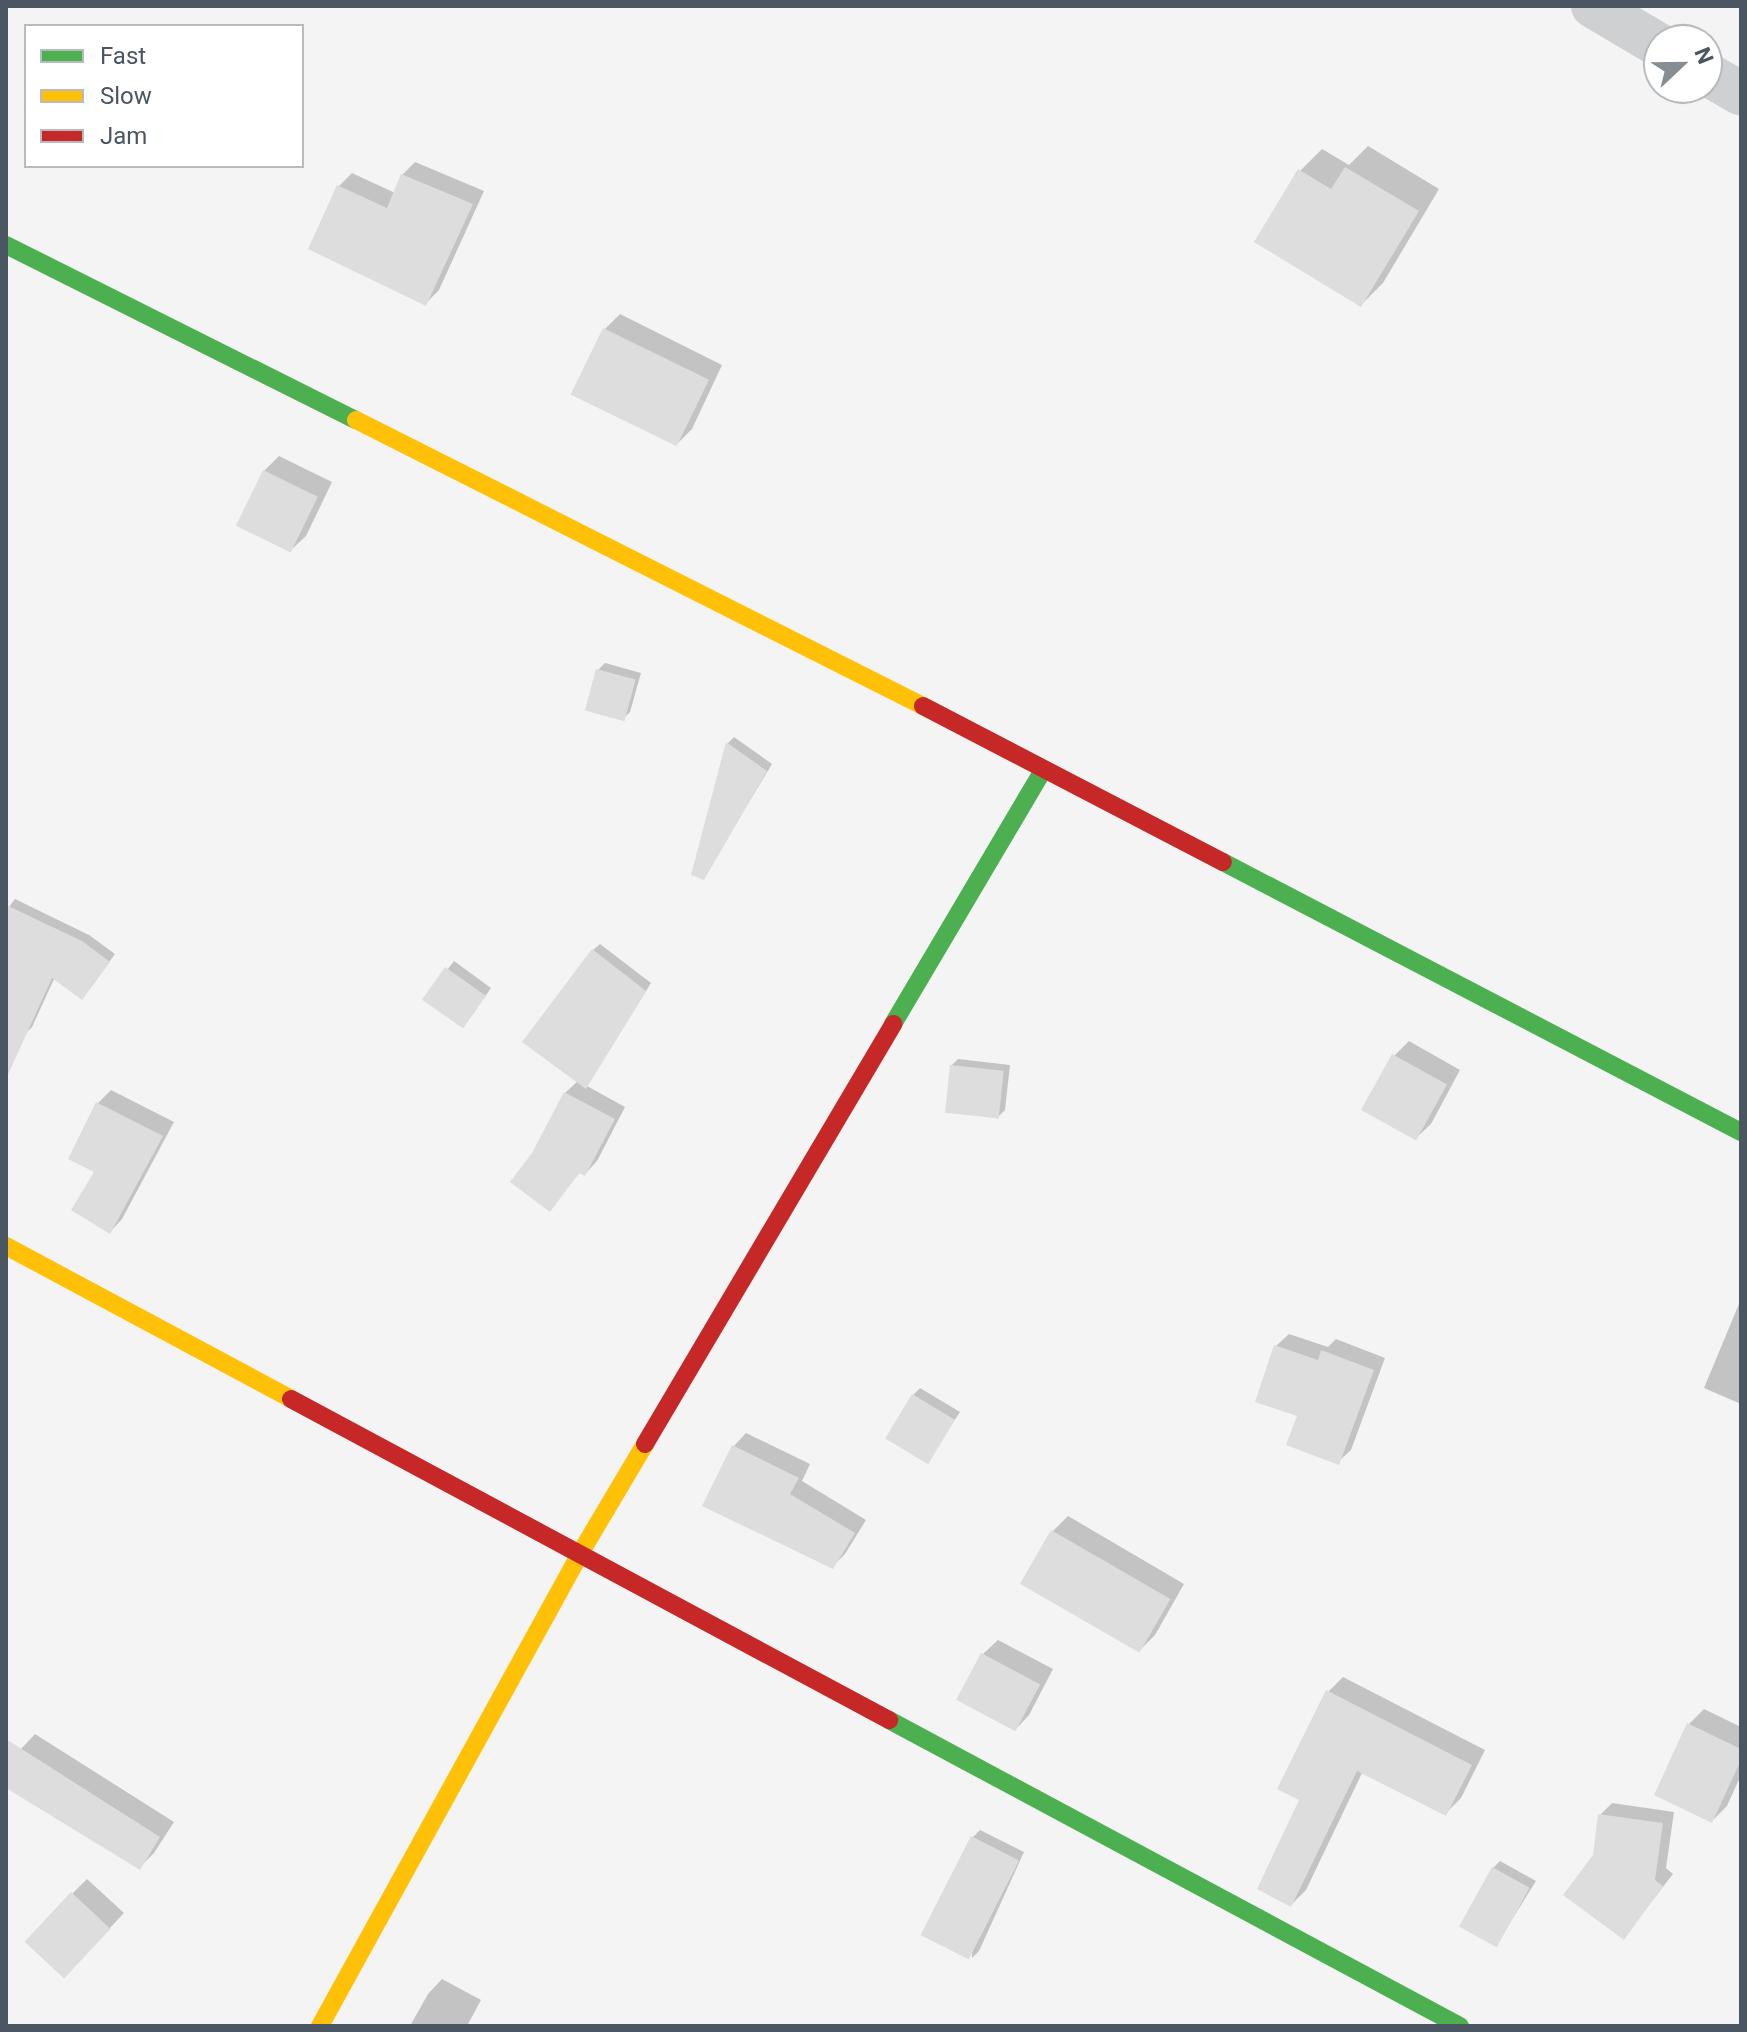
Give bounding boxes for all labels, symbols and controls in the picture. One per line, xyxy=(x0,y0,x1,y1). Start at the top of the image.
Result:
legend xyxy=(24,24,304,168)
north arrow xyxy=(1643,24,1723,104)
text: Fast xyxy=(100,42,146,70)
text: N xyxy=(1689,44,1718,67)
text: Slow xyxy=(100,82,152,110)
text: Jam xyxy=(100,122,147,150)

